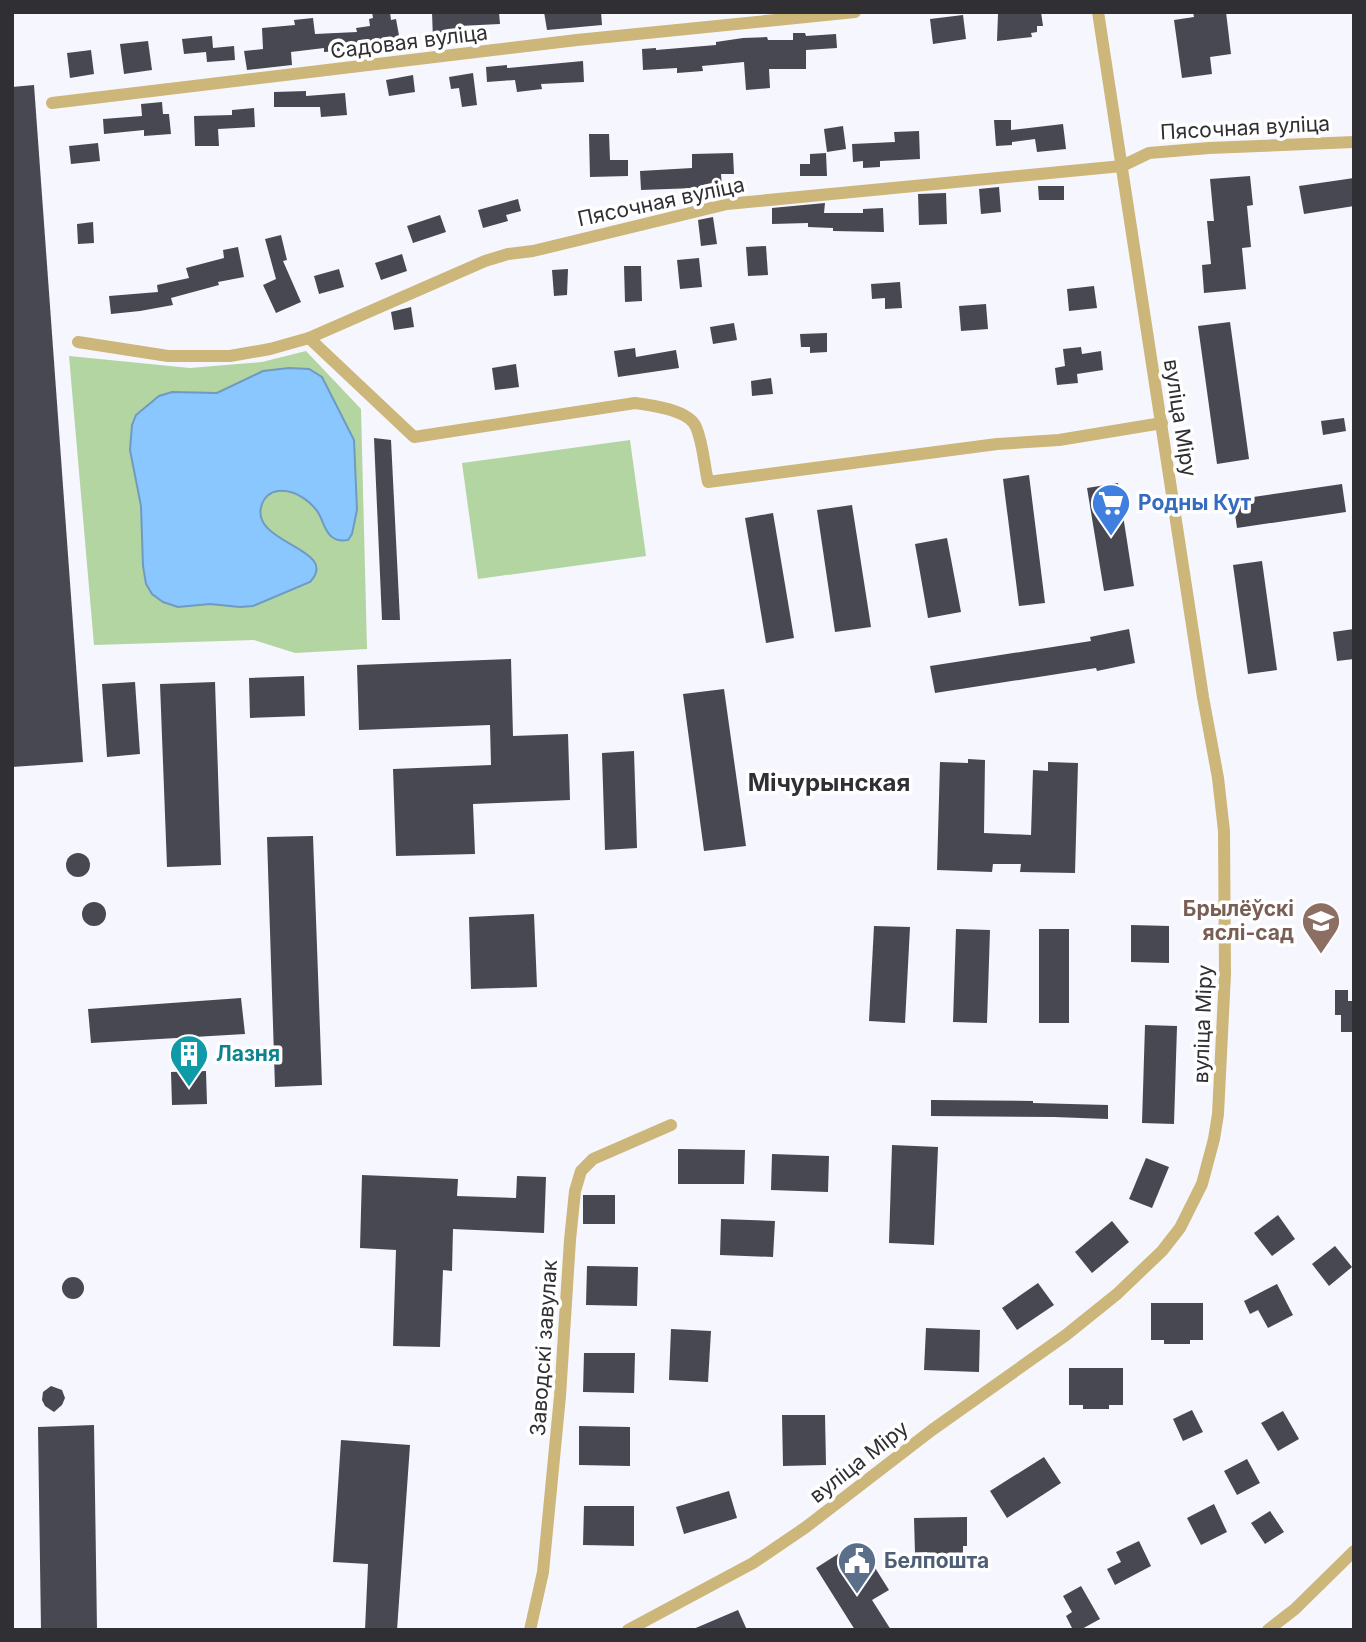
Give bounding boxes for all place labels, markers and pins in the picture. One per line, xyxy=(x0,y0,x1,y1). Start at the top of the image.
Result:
supermarket icon: Родны Кут xyxy=(1090,482,1132,537)
place label: Родны Кут xyxy=(1138,490,1252,515)
place label: Брылёўскі яслі-сад xyxy=(1183,896,1294,945)
school or university icon: Брылёўскі яслі-сад xyxy=(1300,900,1342,955)
building icon: Лазня xyxy=(168,1033,210,1088)
place label: Лазня xyxy=(216,1041,280,1066)
public building icon: Белпошта xyxy=(836,1540,878,1595)
place label: Белпошта xyxy=(884,1548,989,1573)

